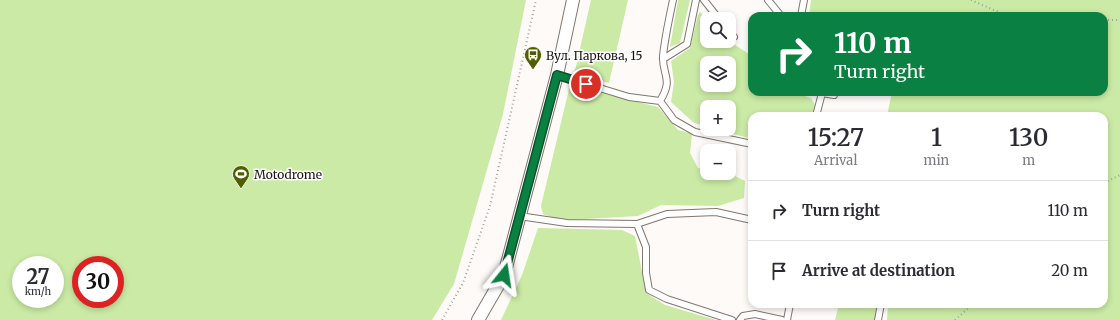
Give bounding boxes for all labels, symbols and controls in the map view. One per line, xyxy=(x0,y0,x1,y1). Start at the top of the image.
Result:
map controls xyxy=(700,12,736,180)
button: search xyxy=(700,12,736,48)
text: 110 m xyxy=(834,25,911,61)
icon: right xyxy=(768,28,820,80)
bus stop icon: Вул. Паркова, 15 xyxy=(523,45,543,70)
place label: Вул. Паркова, 15 xyxy=(546,48,643,63)
button: layers xyxy=(700,56,736,92)
text: Turn right xyxy=(834,60,925,83)
pin xyxy=(569,67,603,101)
icon: arrive xyxy=(575,73,597,95)
button: + xyxy=(700,100,736,136)
text: 15:27 xyxy=(808,122,864,153)
text: 1 xyxy=(931,122,942,153)
text: 130 xyxy=(1009,122,1048,153)
button: − xyxy=(700,144,736,180)
text: Arrival xyxy=(814,152,857,169)
text: min xyxy=(924,152,949,169)
text: m xyxy=(1022,152,1035,169)
sports icon: Motodrome xyxy=(231,164,251,189)
place label: Motodrome xyxy=(254,167,322,182)
icon: right xyxy=(768,200,790,222)
text: Turn right xyxy=(802,201,880,220)
text: 110 m xyxy=(1047,201,1088,220)
position arrow xyxy=(483,254,525,296)
speed limit sign: 30 xyxy=(72,256,124,308)
icon: arrive xyxy=(768,260,790,282)
text: Arrive at destination xyxy=(802,261,955,280)
text: 20 m xyxy=(1051,261,1088,280)
text: 27 xyxy=(26,264,50,289)
text: km/h xyxy=(25,285,51,298)

